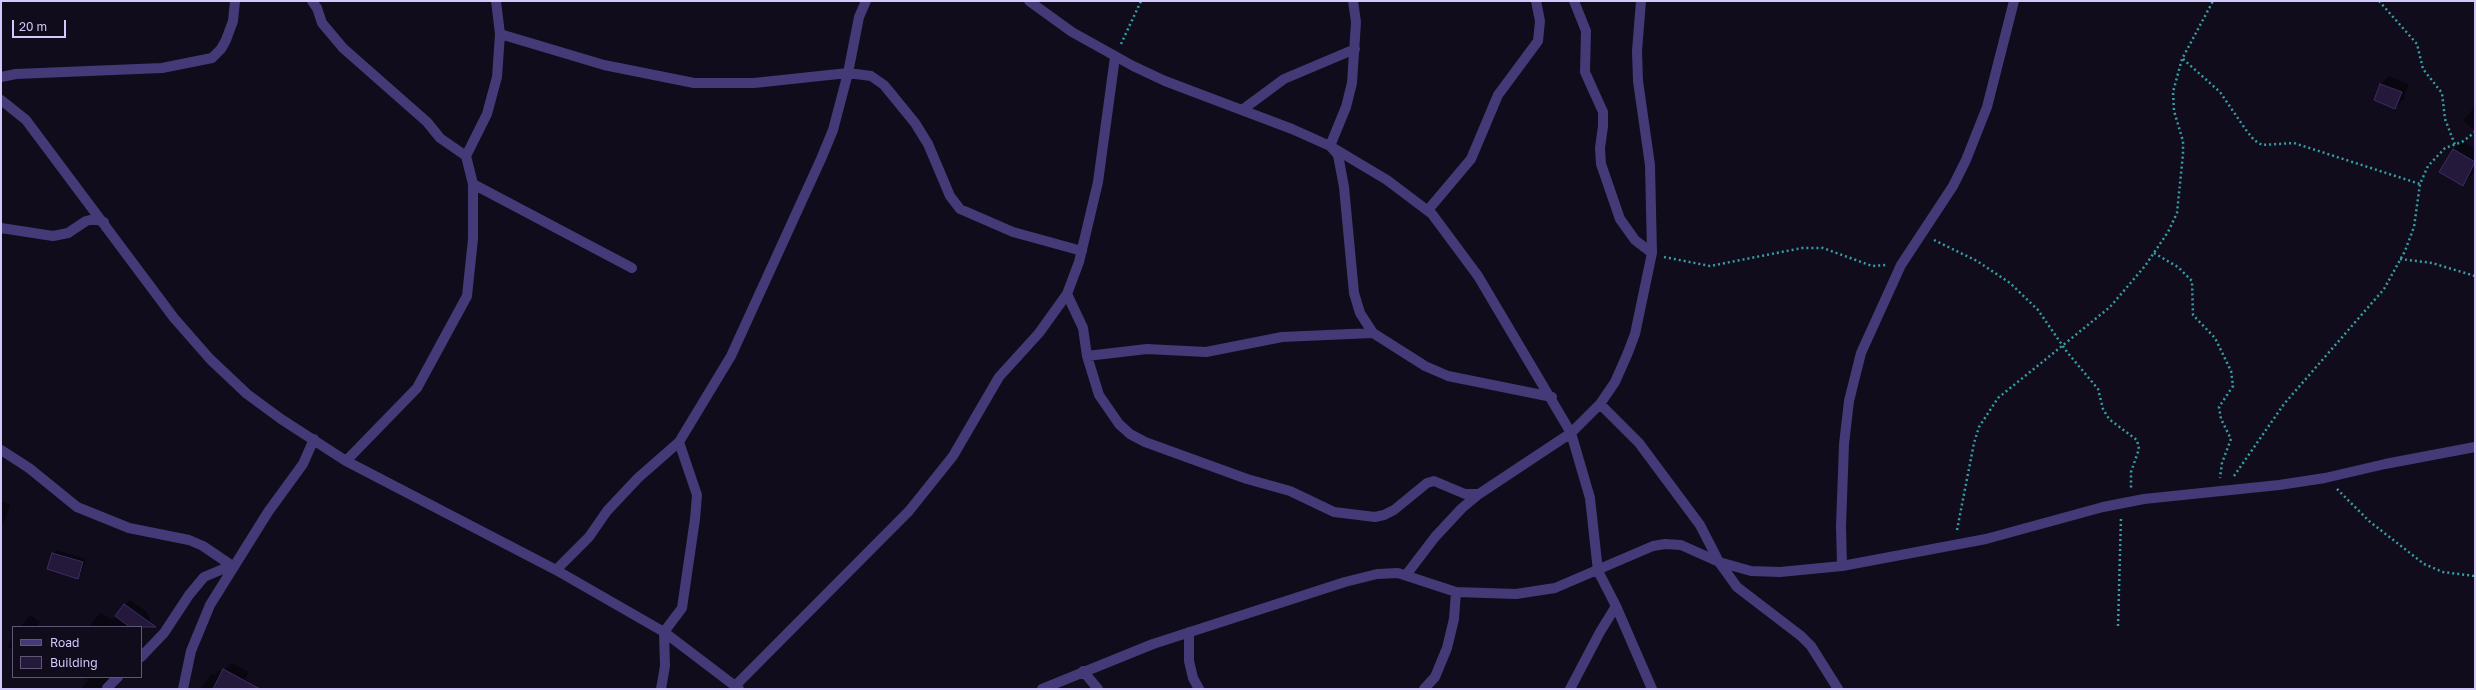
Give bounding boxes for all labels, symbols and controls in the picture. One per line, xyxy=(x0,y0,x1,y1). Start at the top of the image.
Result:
scale bar xyxy=(14,12,68,38)
text: 20 m xyxy=(19,19,47,34)
legend xyxy=(12,626,142,678)
text: Road xyxy=(50,635,79,650)
text: Building xyxy=(50,655,98,670)

